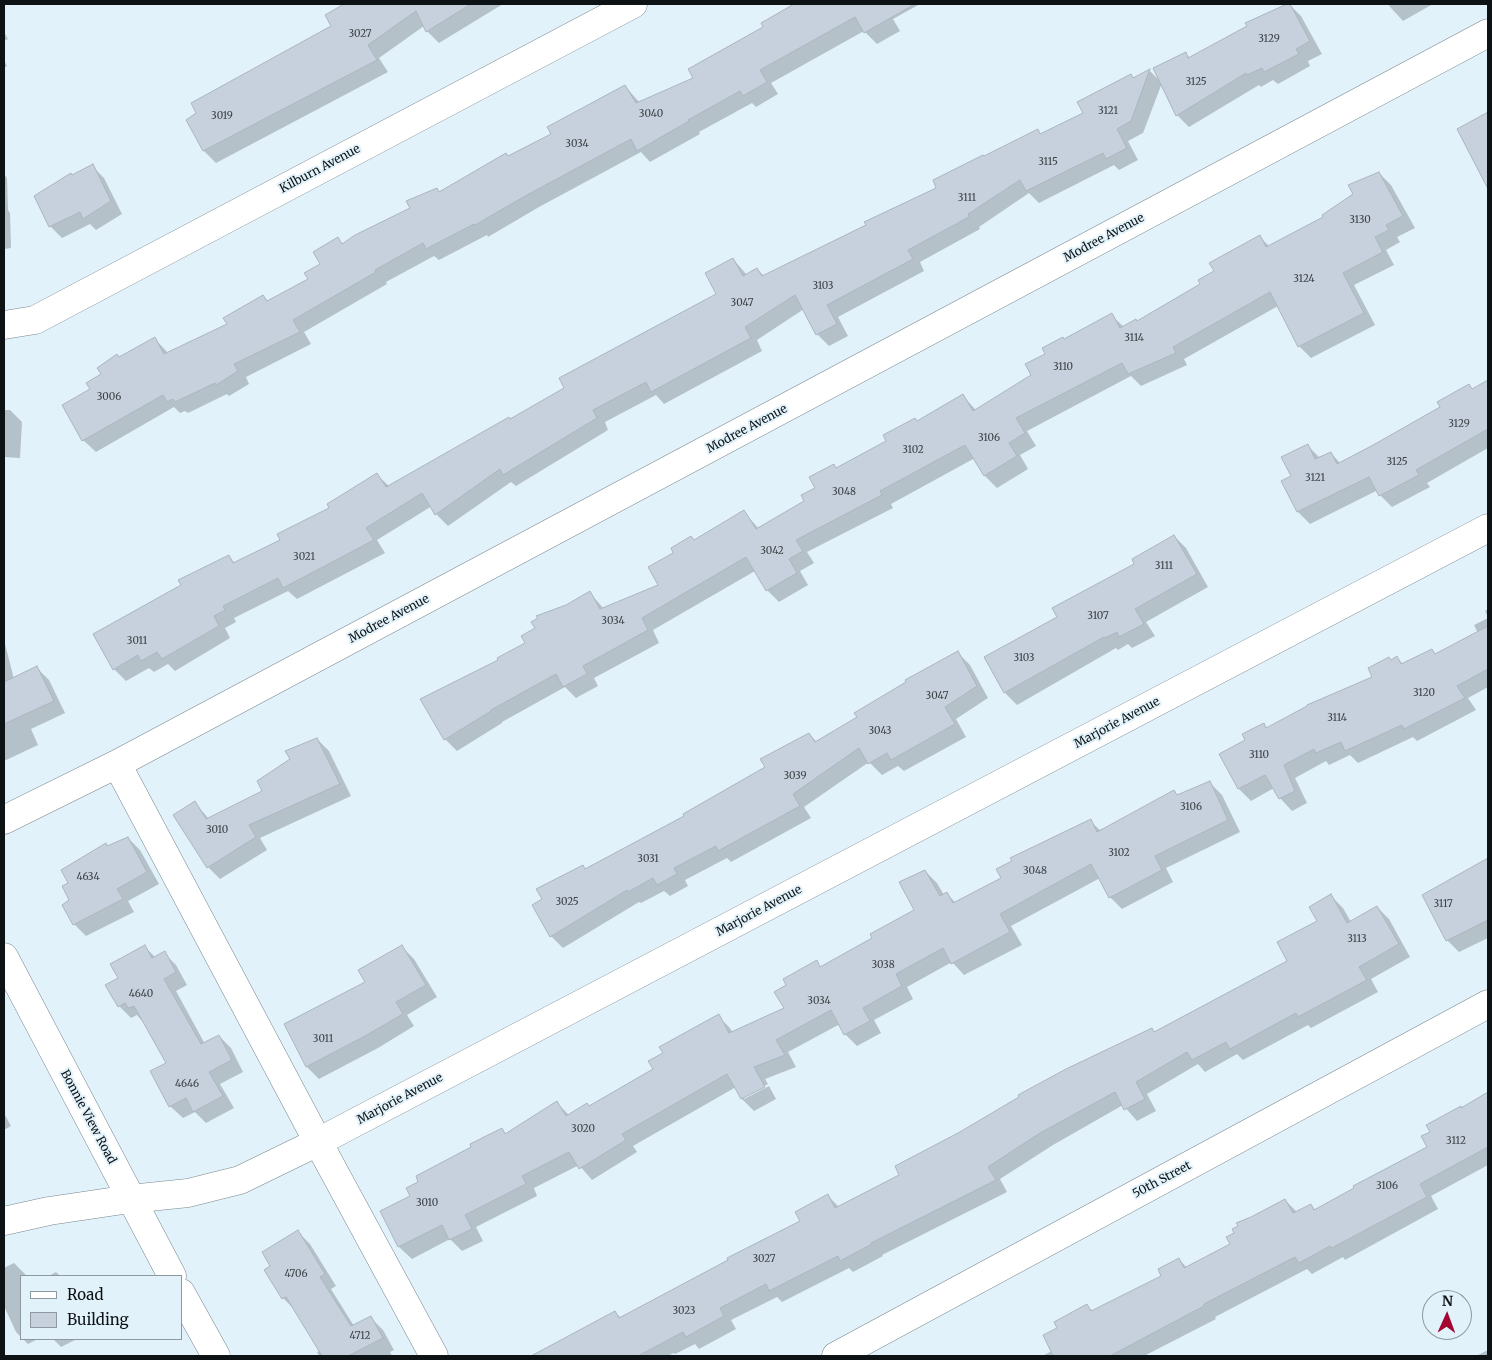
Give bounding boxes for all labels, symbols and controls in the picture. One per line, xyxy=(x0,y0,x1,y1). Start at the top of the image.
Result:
house number: 3027 xyxy=(348,28,372,40)
house number: 3129 xyxy=(1258,33,1280,45)
house number: 3125 xyxy=(1185,76,1207,88)
house number: 3121 xyxy=(1098,105,1118,117)
house number: 3040 xyxy=(639,108,663,120)
house number: 3019 xyxy=(211,110,233,122)
house number: 3034 xyxy=(565,138,589,150)
street label: Kilburn Avenue xyxy=(277,142,363,196)
house number: 3115 xyxy=(1038,156,1058,168)
house number: 3111 xyxy=(958,192,976,204)
street label: Modree Avenue xyxy=(1061,211,1147,265)
house number: 3130 xyxy=(1349,214,1371,226)
house number: 3124 xyxy=(1293,273,1315,285)
house number: 3103 xyxy=(812,280,834,292)
house number: 3047 xyxy=(731,297,753,309)
house number: 3114 xyxy=(1124,332,1144,344)
house number: 3110 xyxy=(1053,361,1073,373)
house number: 3006 xyxy=(97,391,121,403)
street label: Modree Avenue xyxy=(704,402,790,456)
house number: 3129 xyxy=(1448,418,1470,430)
house number: 3106 xyxy=(978,432,1000,444)
house number: 3102 xyxy=(902,444,924,456)
house number: 3125 xyxy=(1386,456,1408,468)
house number: 3121 xyxy=(1305,472,1325,484)
house number: 3048 xyxy=(832,486,856,498)
house number: 3042 xyxy=(760,545,784,557)
house number: 3021 xyxy=(293,551,315,563)
house number: 3111 xyxy=(1155,560,1173,572)
street label: Modree Avenue xyxy=(346,592,432,646)
house number: 3107 xyxy=(1087,610,1109,622)
house number: 3034 xyxy=(601,615,625,627)
house number: 3011 xyxy=(127,635,147,647)
house number: 3103 xyxy=(1013,652,1035,664)
house number: 3120 xyxy=(1413,687,1435,699)
house number: 3047 xyxy=(926,690,948,702)
street label: Marjorie Avenue xyxy=(1072,694,1162,752)
house number: 3114 xyxy=(1327,712,1347,724)
house number: 3043 xyxy=(869,725,891,737)
house number: 3110 xyxy=(1249,749,1269,761)
house number: 3039 xyxy=(783,770,807,782)
house number: 3106 xyxy=(1180,801,1202,813)
house number: 3010 xyxy=(206,824,228,836)
house number: 3102 xyxy=(1108,847,1130,859)
house number: 3031 xyxy=(637,853,659,865)
house number: 3048 xyxy=(1023,865,1047,877)
house number: 4634 xyxy=(76,871,100,883)
street label: Marjorie Avenue xyxy=(714,882,804,940)
house number: 3025 xyxy=(555,896,579,908)
house number: 3117 xyxy=(1433,898,1453,910)
house number: 3113 xyxy=(1347,933,1367,945)
house number: 3038 xyxy=(871,959,895,971)
house number: 4640 xyxy=(129,988,153,1000)
house number: 3034 xyxy=(807,995,831,1007)
house number: 3011 xyxy=(313,1033,333,1045)
street label: Bonnie View Road xyxy=(57,1068,119,1166)
street label: Marjorie Avenue xyxy=(355,1070,445,1128)
house number: 4646 xyxy=(175,1078,199,1090)
house number: 3020 xyxy=(571,1123,595,1135)
house number: 3112 xyxy=(1446,1135,1466,1147)
street label: 50th Street xyxy=(1130,1159,1194,1201)
house number: 3106 xyxy=(1376,1180,1398,1192)
house number: 3010 xyxy=(416,1197,438,1209)
house number: 3027 xyxy=(752,1253,776,1265)
house number: 4706 xyxy=(284,1268,308,1280)
legend xyxy=(20,1275,182,1340)
text: Road xyxy=(67,1285,103,1304)
north arrow xyxy=(1422,1290,1472,1340)
text: N xyxy=(1442,1292,1453,1310)
house number: 3023 xyxy=(672,1305,696,1317)
text: Building xyxy=(67,1310,129,1329)
house number: 4712 xyxy=(350,1330,370,1342)

